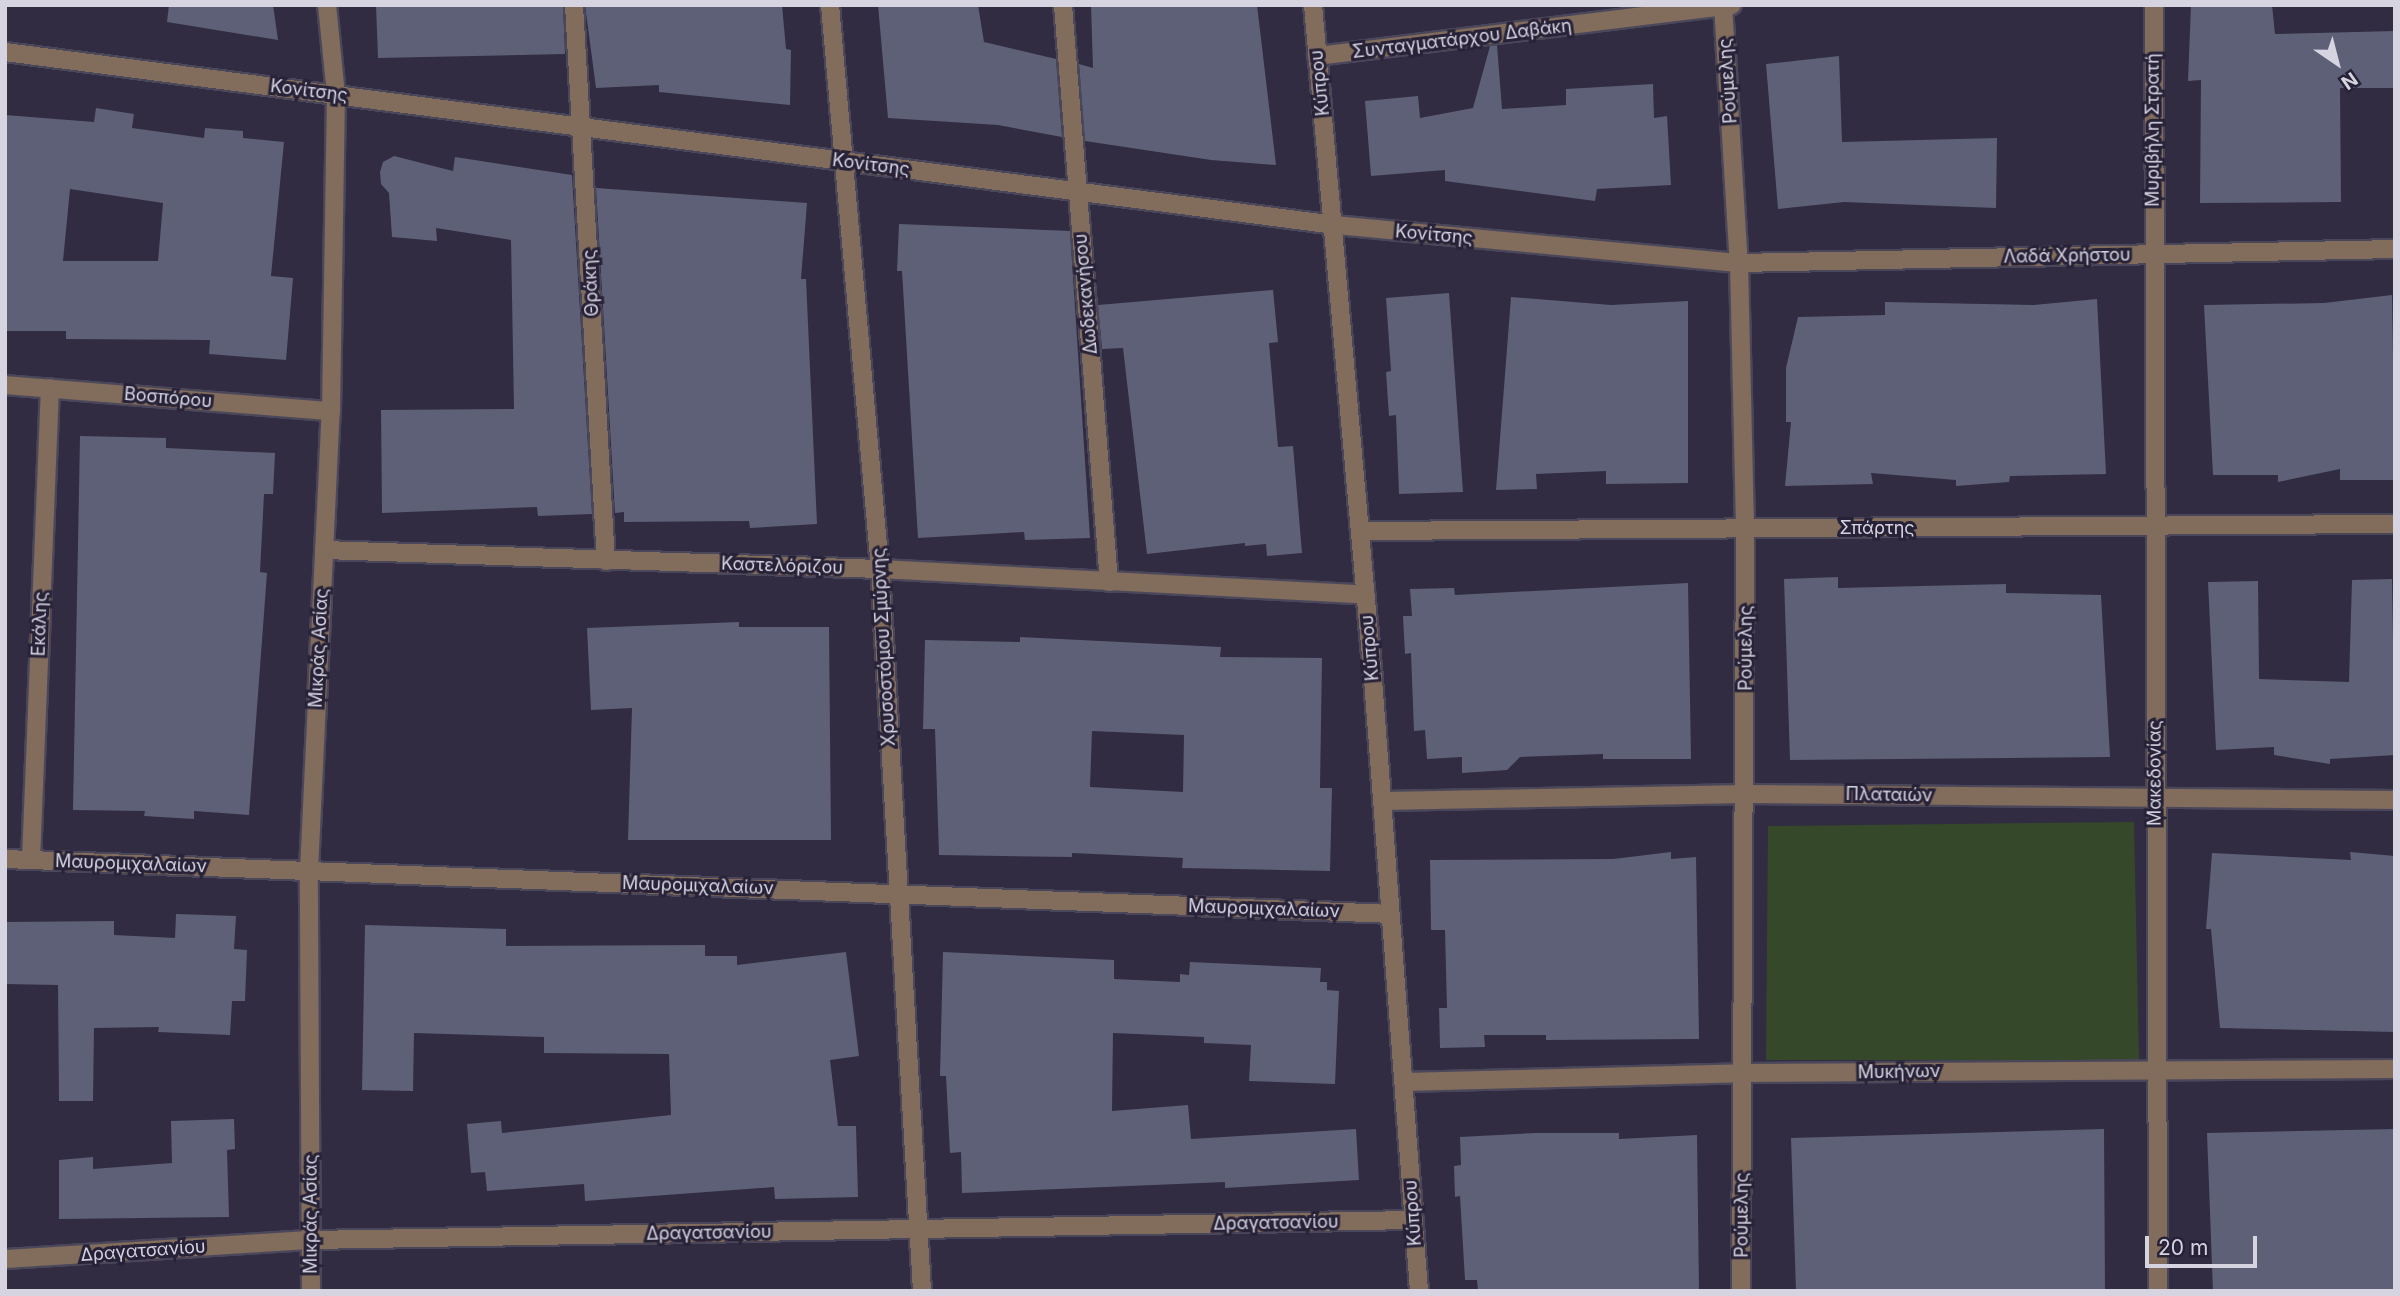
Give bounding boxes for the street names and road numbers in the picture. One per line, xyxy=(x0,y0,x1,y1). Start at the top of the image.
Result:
street label: Συνταγματάρχου Δαβάκη xyxy=(1351,15,1573,63)
street label: Ρούμελης xyxy=(1714,38,1742,124)
street label: Κύπρου xyxy=(1306,49,1334,117)
street label: Μυριβήλη Στρατή xyxy=(2142,53,2164,207)
street label: Κονίτσης xyxy=(269,76,349,106)
street label: Κονίτσης xyxy=(831,150,911,180)
street label: Κονίτσης xyxy=(1394,221,1474,249)
street label: Δωδεκανήσου xyxy=(1070,233,1102,355)
street label: Λαδά Χρήστου xyxy=(2003,244,2131,268)
street label: Θράκης xyxy=(578,249,604,317)
street label: Βοσπόρου xyxy=(123,383,213,413)
street label: Σπάρτης xyxy=(1839,517,1915,539)
street label: Χρυσοστόμου Σμύρνης xyxy=(868,547,900,747)
street label: Καστελόριζου xyxy=(721,553,843,579)
street label: Μικράς Ασίας xyxy=(305,588,333,708)
street label: Εκάλης xyxy=(28,591,52,657)
street label: Ρούμελης xyxy=(1735,605,1757,691)
street label: Κύπρου xyxy=(1356,614,1384,682)
street label: Μακεδονίας xyxy=(2144,720,2166,826)
street label: Πλαταιών xyxy=(1845,783,1933,807)
street label: Μαυρομιχαλαίων xyxy=(55,851,207,877)
street label: Μαυρομιχαλαίων xyxy=(622,873,774,899)
street label: Μαυρομιχαλαίων xyxy=(1188,896,1340,922)
street label: Μυκήνων xyxy=(1858,1060,1940,1084)
street label: Μικράς Ασίας xyxy=(300,1154,322,1274)
street label: Ρούμελης xyxy=(1731,1172,1753,1258)
street label: Κύπρου xyxy=(1400,1179,1426,1247)
street label: Δραγατσανίου xyxy=(1213,1211,1339,1235)
street label: Δραγατσανίου xyxy=(646,1221,772,1245)
street label: Δραγατσανίου xyxy=(80,1236,206,1266)

